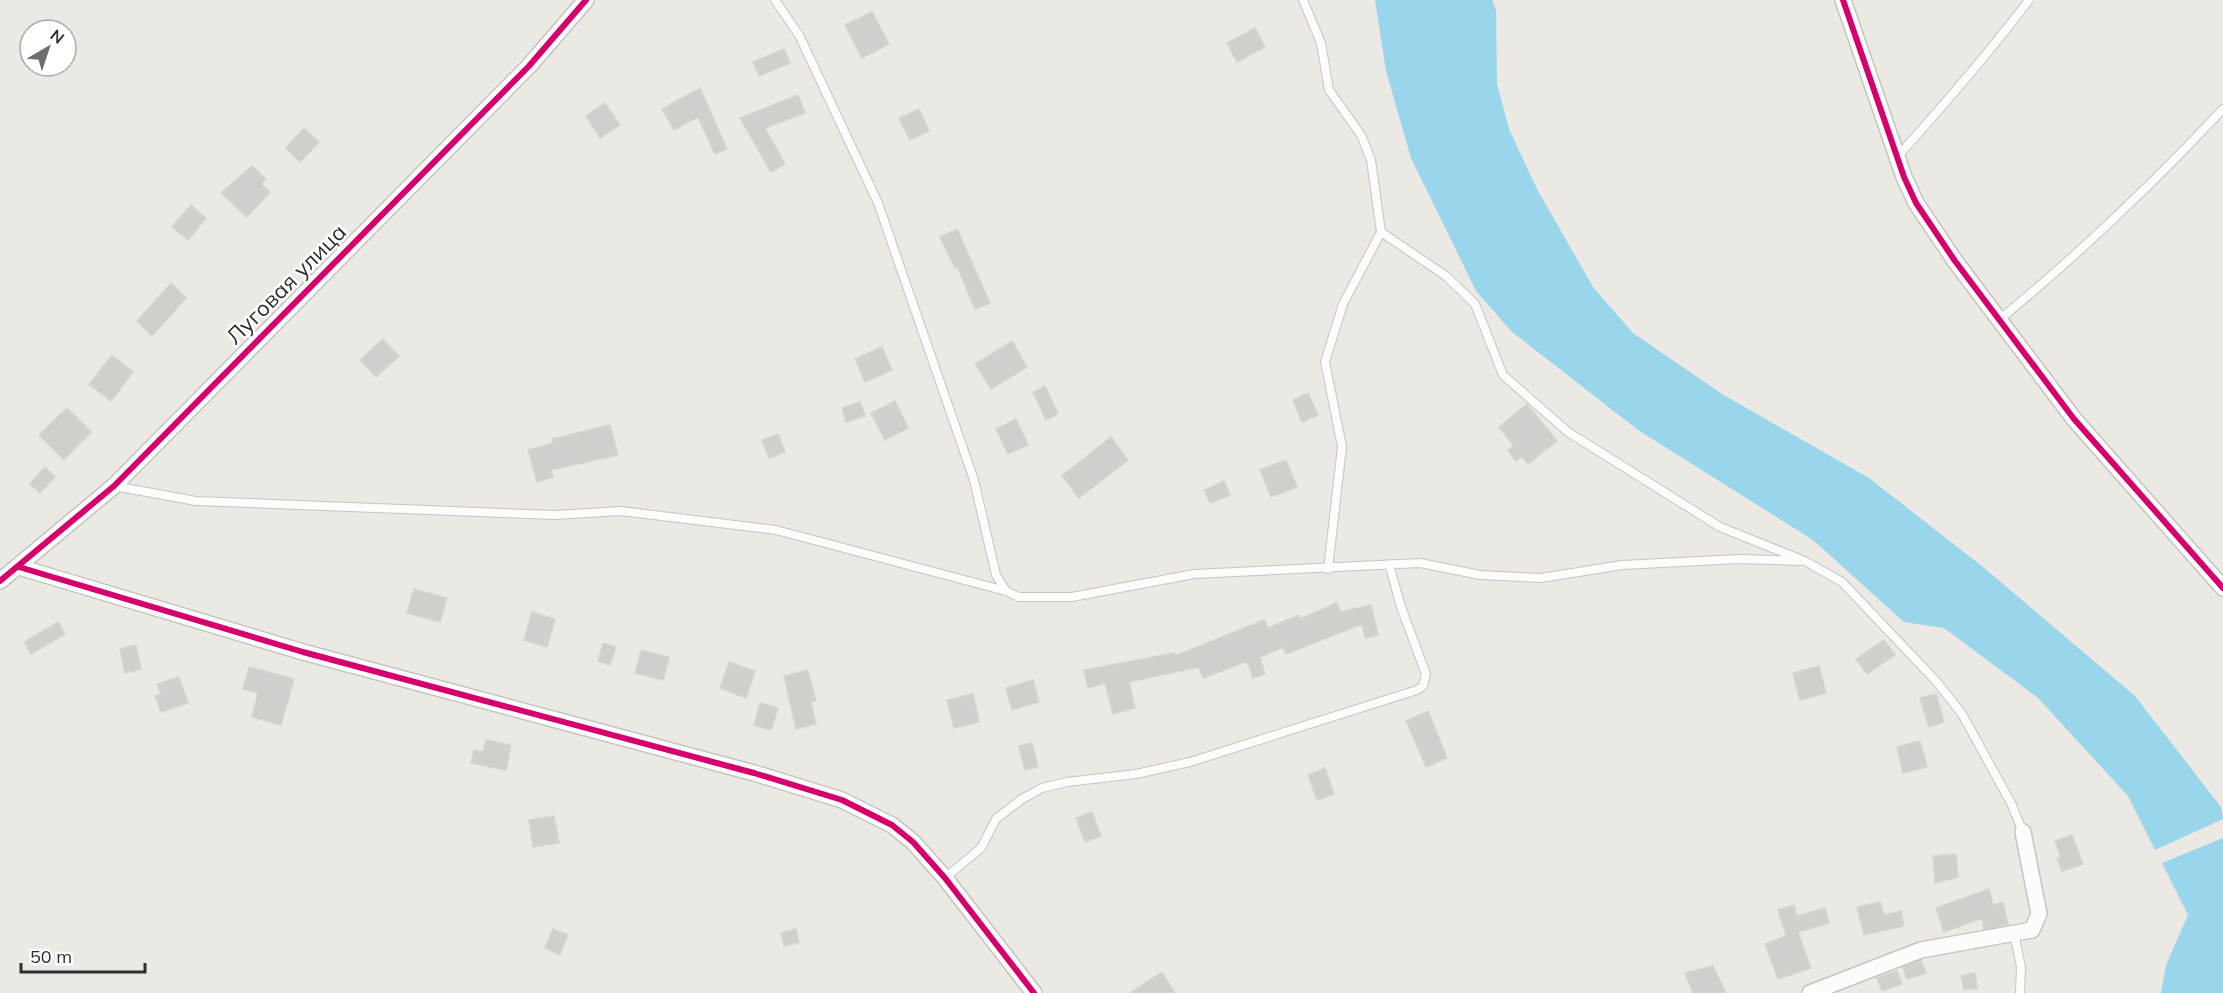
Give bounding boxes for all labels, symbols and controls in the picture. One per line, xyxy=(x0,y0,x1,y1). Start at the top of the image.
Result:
north arrow xyxy=(18,18,78,78)
text: N xyxy=(46,25,68,48)
street label: Луговая улица xyxy=(220,218,352,350)
scale bar xyxy=(21,936,146,974)
text: 50 m xyxy=(30,945,72,968)

